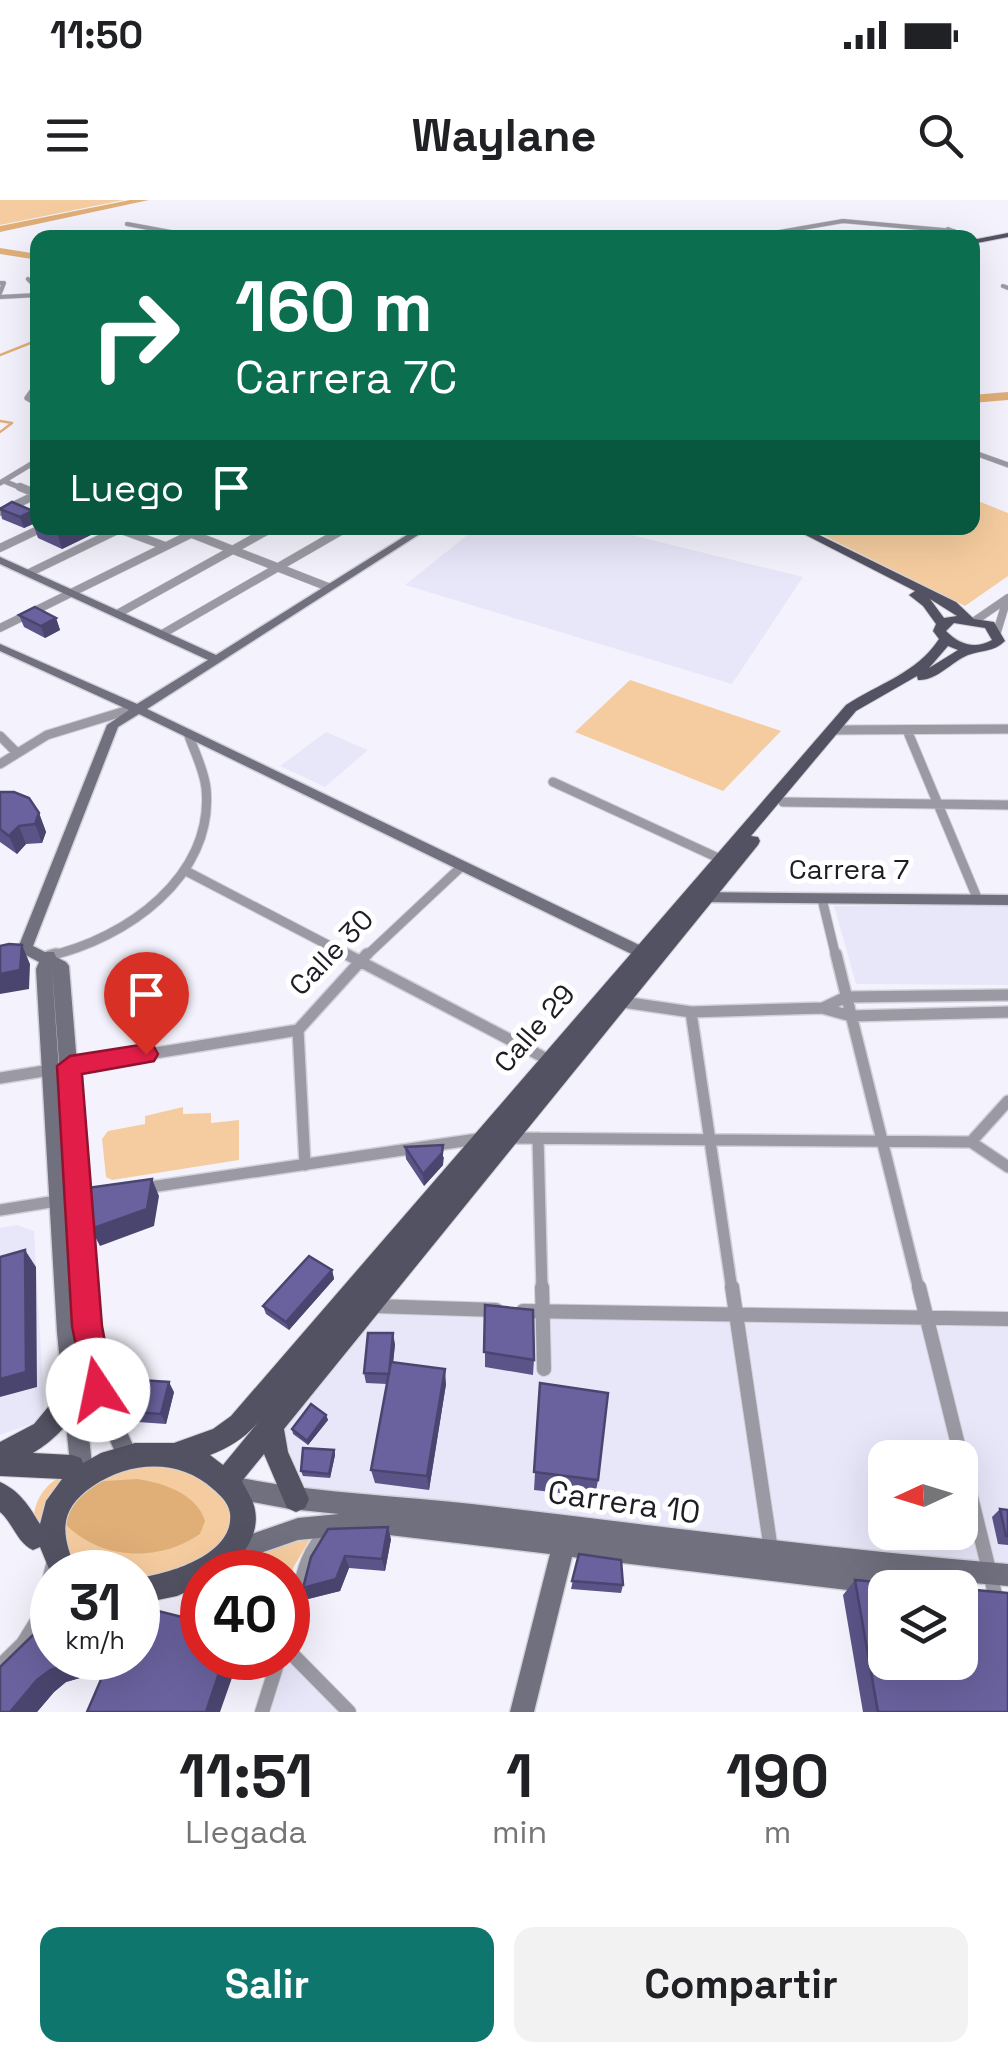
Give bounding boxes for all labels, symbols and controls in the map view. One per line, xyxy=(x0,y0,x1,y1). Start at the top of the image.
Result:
text: 11:50 xyxy=(50,11,143,59)
text: Waylane xyxy=(412,107,596,164)
icon: menu xyxy=(40,108,95,163)
icon: search xyxy=(913,108,968,163)
text: 160 m xyxy=(235,262,433,351)
icon: right xyxy=(70,270,200,400)
text: Carrera 7C xyxy=(235,349,457,406)
icon: arrive xyxy=(204,460,259,515)
text: Luego xyxy=(70,464,184,512)
street label: Carrera 7 xyxy=(789,851,909,887)
street label: Calle 30 xyxy=(281,901,381,1003)
pin xyxy=(104,952,189,1055)
icon: arrive xyxy=(119,967,174,1022)
street label: Calle 29 xyxy=(486,976,582,1080)
position arrow xyxy=(46,1338,150,1442)
north arrow xyxy=(868,1440,978,1550)
map controls xyxy=(868,1440,978,1680)
street label: Carrera 10 xyxy=(545,1472,703,1532)
speed limit sign: 40 xyxy=(180,1550,310,1680)
button: layers xyxy=(868,1570,978,1680)
text: 31 xyxy=(69,1571,121,1635)
text: km/h xyxy=(65,1624,125,1656)
text: 11:51 xyxy=(179,1738,313,1815)
text: 1 xyxy=(506,1738,533,1815)
text: 190 xyxy=(726,1738,829,1815)
text: Llegada xyxy=(185,1812,307,1852)
text: min xyxy=(492,1812,547,1852)
text: m xyxy=(764,1812,791,1852)
button: Salir xyxy=(40,1927,494,2042)
button: Compartir xyxy=(514,1927,968,2042)

